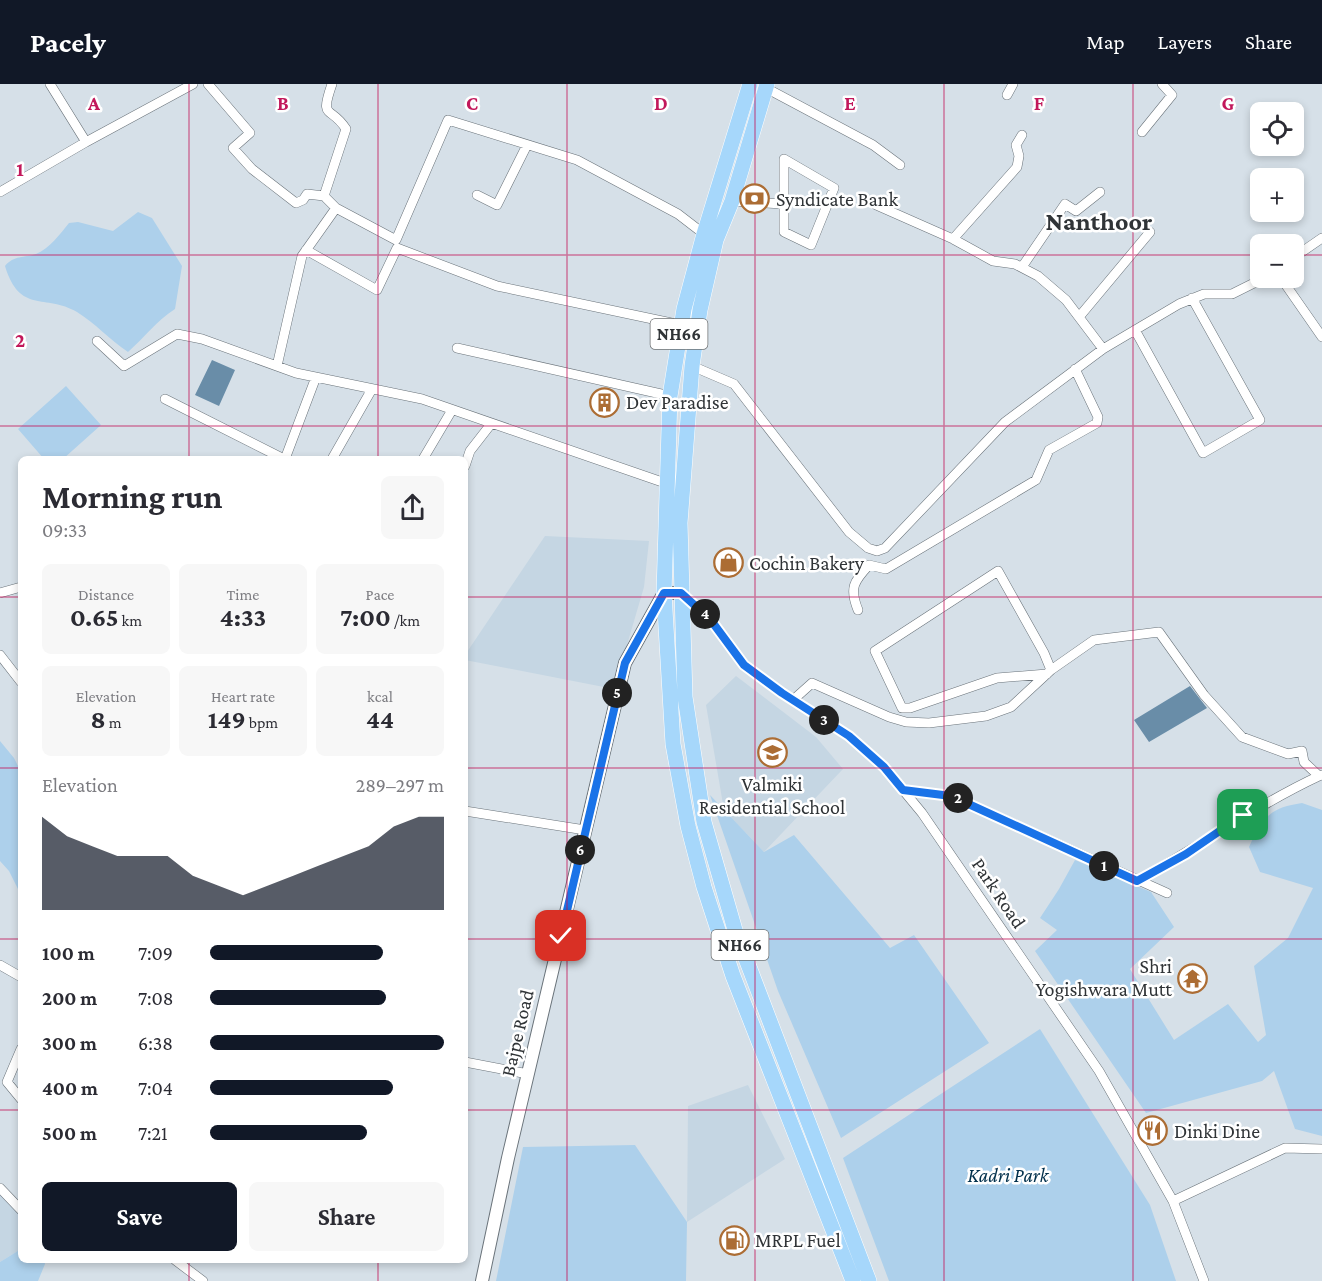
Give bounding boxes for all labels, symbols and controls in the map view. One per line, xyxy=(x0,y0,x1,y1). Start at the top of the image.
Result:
text: Pacely xyxy=(30,27,106,58)
text: Map xyxy=(1086,30,1125,54)
text: Layers xyxy=(1158,30,1212,54)
text: Share xyxy=(1245,30,1292,54)
text: A xyxy=(87,92,101,114)
text: B xyxy=(277,92,289,114)
text: C xyxy=(466,92,478,114)
text: D xyxy=(654,92,668,114)
text: E xyxy=(844,92,856,114)
text: F xyxy=(1034,92,1045,114)
text: G xyxy=(1222,92,1235,114)
map controls xyxy=(1250,102,1304,288)
button: locate xyxy=(1250,102,1304,156)
text: 1 xyxy=(16,158,24,180)
button: + xyxy=(1250,168,1304,222)
bank icon: Syndicate Bank xyxy=(739,183,771,215)
place label: Syndicate Bank xyxy=(776,188,898,211)
district label: Nanthoor xyxy=(1046,207,1153,236)
button: − xyxy=(1250,234,1304,288)
road number: NH66 xyxy=(650,319,708,349)
text: 2 xyxy=(15,329,25,351)
building icon: Dev Paradise xyxy=(589,386,621,418)
place label: Dev Paradise xyxy=(626,391,729,413)
button: share xyxy=(381,476,444,539)
text: Morning run xyxy=(42,478,223,515)
text: 09:33 xyxy=(42,519,87,541)
shop icon: Cochin Bakery xyxy=(712,547,744,579)
place label: Cochin Bakery xyxy=(749,552,865,575)
text: Distance xyxy=(78,586,134,603)
text: Time xyxy=(227,586,259,603)
text: Pace xyxy=(366,586,394,603)
pin: 4 xyxy=(690,599,720,629)
text: 0.65 xyxy=(70,603,119,632)
text: 4:33 xyxy=(220,603,266,632)
text: 7:00 xyxy=(340,603,391,632)
text: 4 xyxy=(701,605,709,622)
text: km xyxy=(119,612,142,629)
text: /km xyxy=(391,612,420,629)
pin: 5 xyxy=(602,678,632,708)
text: 5 xyxy=(613,684,621,701)
text: Elevation xyxy=(76,688,136,705)
text: Heart rate xyxy=(211,688,275,705)
text: kcal xyxy=(367,688,393,705)
text: 8 xyxy=(91,705,106,734)
text: 149 xyxy=(208,705,246,734)
text: 44 xyxy=(366,705,394,734)
pin: 3 xyxy=(809,705,839,735)
text: 3 xyxy=(820,711,828,728)
text: m xyxy=(106,714,122,731)
text: bpm xyxy=(246,714,278,731)
school or university icon: Valmiki Residential School xyxy=(756,737,788,769)
place label: Valmiki Residential School xyxy=(699,773,845,818)
text: Elevation xyxy=(42,774,118,796)
text: 289–297 m xyxy=(356,774,444,796)
pin: 2 xyxy=(943,783,973,813)
text: 2 xyxy=(954,789,962,806)
pin xyxy=(1217,789,1268,840)
icon: arrive xyxy=(1226,798,1259,831)
pin: 6 xyxy=(565,835,595,865)
text: 6 xyxy=(576,841,584,858)
pin: 1 xyxy=(1089,851,1119,881)
street label: Park Road xyxy=(968,854,1031,933)
text: 1 xyxy=(1101,857,1107,874)
pin xyxy=(535,910,586,961)
icon: check xyxy=(544,919,577,952)
road number: NH66 xyxy=(712,930,768,960)
text: 100 m xyxy=(42,942,95,964)
text: 7:09 xyxy=(138,942,173,964)
place label: Shri Yogishwara Mutt xyxy=(1035,955,1172,1001)
temple icon: Shri Yogishwara Mutt xyxy=(1177,962,1209,994)
text: 200 m xyxy=(42,987,97,1009)
text: 7:08 xyxy=(138,987,174,1009)
street label: Bajpe Road xyxy=(496,987,539,1079)
text: 300 m xyxy=(42,1032,97,1054)
text: 6:38 xyxy=(138,1032,173,1054)
text: 400 m xyxy=(42,1077,98,1099)
text: 7:04 xyxy=(138,1077,173,1099)
restaurant icon: Dinki Dine xyxy=(1137,1115,1169,1147)
place label: Dinki Dine xyxy=(1174,1120,1260,1142)
text: 500 m xyxy=(42,1122,97,1144)
text: 7:21 xyxy=(138,1122,168,1144)
park label: Kadri Park xyxy=(968,1164,1050,1186)
button: Save xyxy=(42,1182,237,1251)
button: Share xyxy=(249,1182,444,1251)
fuel station icon: MRPL Fuel xyxy=(718,1224,750,1256)
place label: MRPL Fuel xyxy=(755,1229,841,1251)

